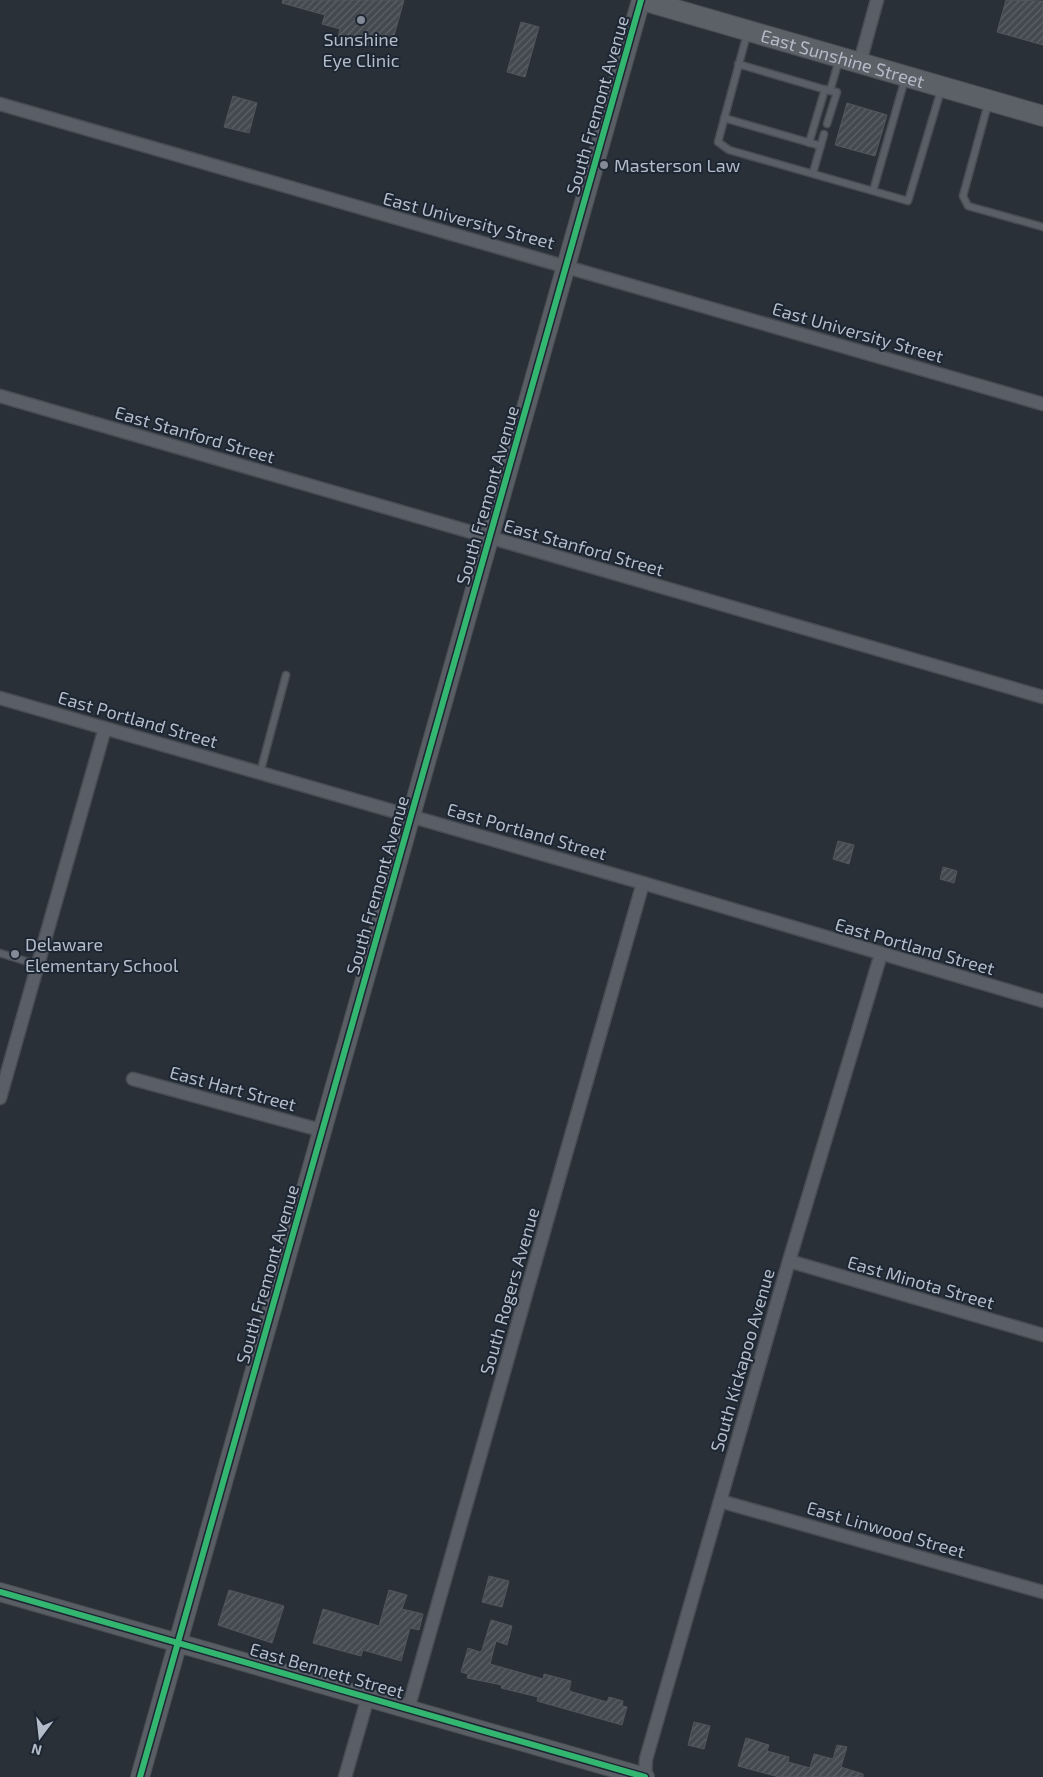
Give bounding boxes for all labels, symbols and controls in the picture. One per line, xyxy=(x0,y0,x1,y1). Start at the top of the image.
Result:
street label: South Fremont Avenue xyxy=(561,13,633,197)
marker: Sunshine Eye Clinic xyxy=(355,14,367,26)
street label: East Sunshine Street xyxy=(758,24,927,92)
place label: Sunshine Eye Clinic xyxy=(323,28,400,71)
place label: Masterson Law xyxy=(614,154,741,176)
marker: Masterson Law xyxy=(598,159,610,171)
street label: East University Street xyxy=(381,186,557,254)
street label: East University Street xyxy=(770,297,946,367)
street label: East Stanford Street xyxy=(112,401,278,467)
street label: South Fremont Avenue xyxy=(451,403,523,587)
street label: East Stanford Street xyxy=(501,514,667,580)
street label: East Portland Street xyxy=(56,686,220,752)
street label: South Fremont Avenue xyxy=(341,793,413,977)
street label: East Portland Street xyxy=(445,798,609,864)
street label: East Portland Street xyxy=(833,913,997,979)
place label: Delaware Elementary School xyxy=(25,933,179,976)
marker: Delaware Elementary School xyxy=(9,948,21,960)
street label: East Hart Street xyxy=(167,1061,299,1115)
street label: South Fremont Avenue xyxy=(231,1182,303,1366)
street label: South Rogers Avenue xyxy=(475,1205,543,1377)
street label: East Minota Street xyxy=(845,1251,997,1314)
street label: South Kickapoo Avenue xyxy=(705,1266,779,1454)
street label: East Linwood Street xyxy=(804,1496,968,1562)
street label: East Bennett Street xyxy=(247,1637,407,1703)
north arrow xyxy=(15,1712,65,1762)
text: N xyxy=(29,1741,44,1760)

